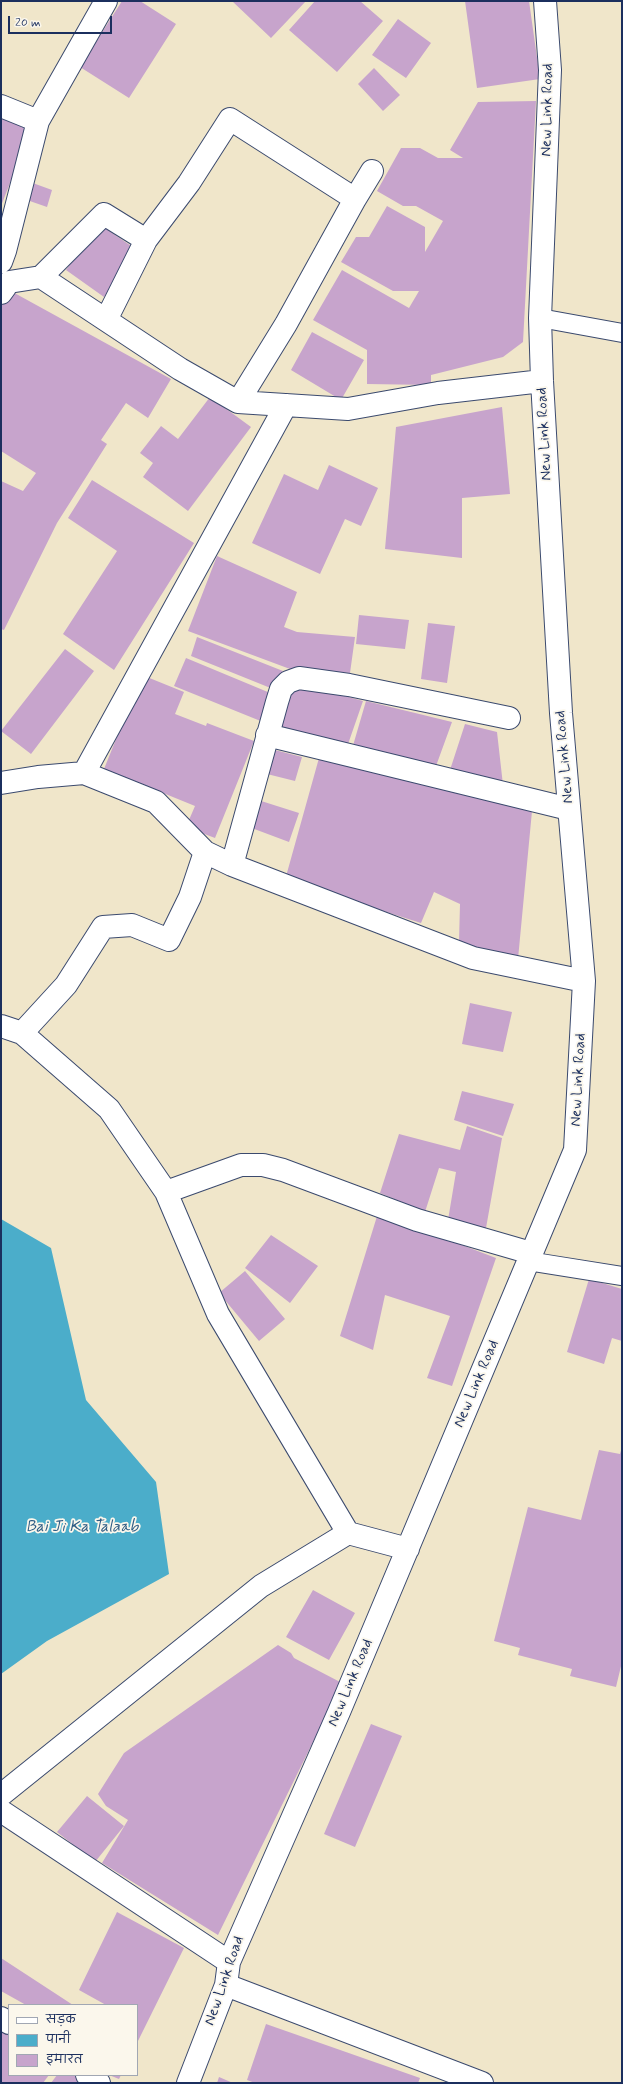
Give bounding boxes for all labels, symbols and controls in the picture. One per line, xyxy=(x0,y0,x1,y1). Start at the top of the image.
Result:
scale bar xyxy=(10,8,114,34)
text: 20 m xyxy=(15,15,41,31)
street label: New Link Road xyxy=(538,63,558,157)
street label: New Link Road xyxy=(534,387,556,481)
street label: New Link Road xyxy=(552,710,578,804)
street label: New Link Road xyxy=(568,1033,590,1127)
street label: New Link Road xyxy=(450,1337,504,1431)
water label: Bai Ji Ka Talaab xyxy=(26,1518,138,1538)
street label: New Link Road xyxy=(324,1636,378,1730)
street label: New Link Road xyxy=(201,1934,249,2028)
legend xyxy=(8,2004,138,2076)
text: सड़क xyxy=(46,2012,76,2028)
text: पानी xyxy=(46,2032,71,2048)
text: इमारत xyxy=(46,2052,83,2068)

